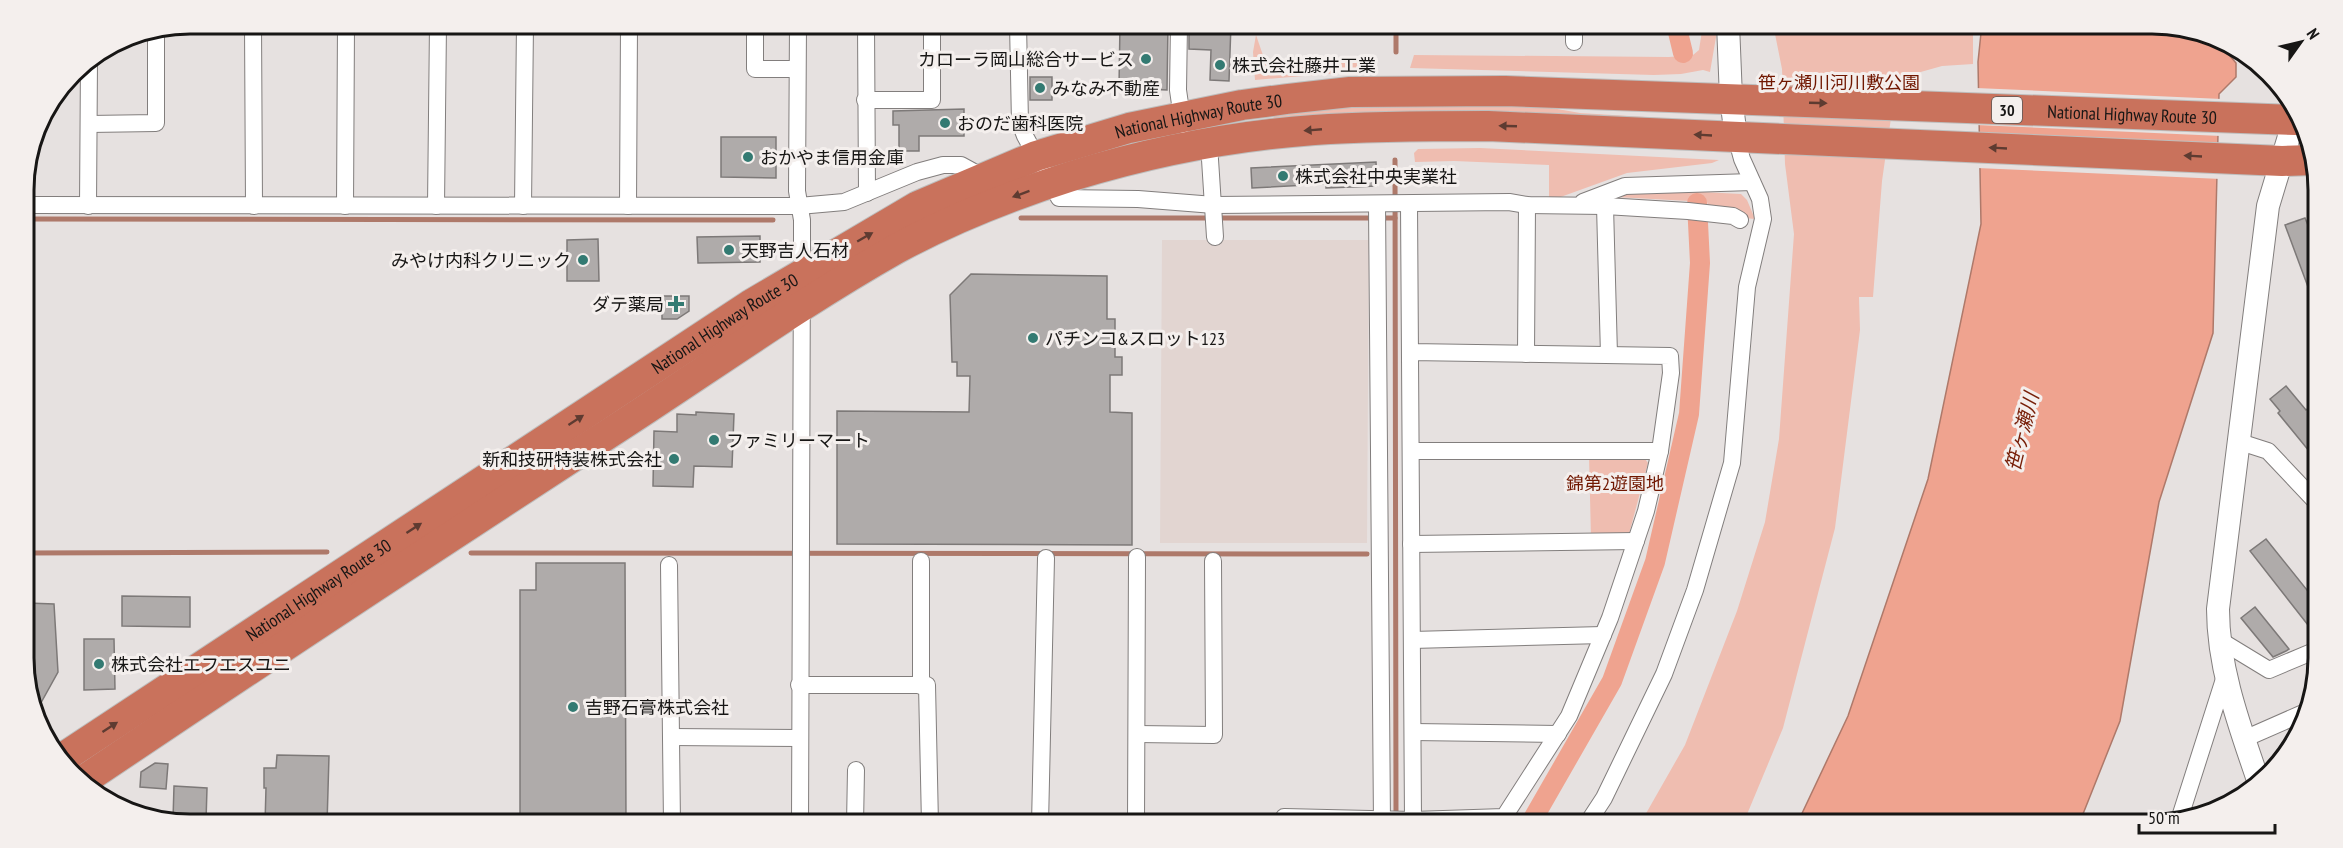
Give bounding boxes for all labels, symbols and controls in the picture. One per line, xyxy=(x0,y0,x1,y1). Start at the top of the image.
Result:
north arrow xyxy=(2271,12,2331,72)
text: N xyxy=(2303,24,2324,43)
place label: カローラ岡山総合サービス xyxy=(918,48,1134,71)
marker: カローラ岡山総合サービス xyxy=(1139,52,1153,66)
place label: 株式会社藤井工業 xyxy=(1232,54,1376,77)
marker: 株式会社藤井工業 xyxy=(1213,58,1227,72)
park label: 笹ヶ瀬川河川敷公園 xyxy=(1758,71,1920,94)
place label: みなみ不動産 xyxy=(1052,77,1160,100)
marker: みなみ不動産 xyxy=(1033,81,1047,95)
street label: National Highway Route 30 xyxy=(1112,88,1283,143)
road number: 30 xyxy=(1992,97,2022,123)
one-way arrow xyxy=(1809,98,1828,108)
street label: National Highway Route 30 xyxy=(2047,99,2217,129)
place label: おのだ歯科医院 xyxy=(957,112,1083,135)
marker: おのだ歯科医院 xyxy=(938,116,952,130)
one-way arrow xyxy=(1498,122,1517,131)
one-way arrow xyxy=(1304,125,1323,135)
one-way arrow xyxy=(1693,131,1712,140)
one-way arrow xyxy=(1989,143,2008,152)
place label: おかやま信用金庫 xyxy=(760,146,904,169)
marker: おかやま信用金庫 xyxy=(741,150,755,164)
one-way arrow xyxy=(2184,152,2203,161)
place label: 株式会社中央実業社 xyxy=(1295,165,1457,188)
marker: 株式会社中央実業社 xyxy=(1276,169,1290,183)
one-way arrow xyxy=(1012,190,1030,200)
one-way arrow xyxy=(857,232,874,242)
place label: 天野吉人石材 xyxy=(741,239,849,262)
marker: 天野吉人石材 xyxy=(722,243,736,257)
place label: みやけ内科クリニック xyxy=(391,249,571,272)
marker: みやけ内科クリニック xyxy=(576,253,590,267)
street label: National Highway Route 30 xyxy=(647,268,802,378)
place label: ダテ薬局 xyxy=(592,293,664,316)
marker: ダテ薬局 xyxy=(669,297,683,311)
place label: パチンコ&スロット123 xyxy=(1045,327,1225,350)
marker: パチンコ&スロット123 xyxy=(1026,331,1040,345)
water label: 笹ヶ瀬川 xyxy=(2000,388,2045,474)
one-way arrow xyxy=(568,415,584,426)
place label: ファミリーマート xyxy=(726,429,870,452)
marker: ファミリーマート xyxy=(707,433,721,447)
place label: 新和技研特装株式会社 xyxy=(482,448,662,471)
marker: 新和技研特装株式会社 xyxy=(667,452,681,466)
park label: 錦第2遊園地 xyxy=(1566,472,1664,495)
one-way arrow xyxy=(405,522,422,533)
street label: National Highway Route 30 xyxy=(241,533,395,646)
place label: 株式会社エフエスユニ xyxy=(111,653,291,676)
marker: 株式会社エフエスユニ xyxy=(92,657,106,671)
place label: 吉野石膏株式会社 xyxy=(585,696,729,719)
marker: 吉野石膏株式会社 xyxy=(566,700,580,714)
one-way arrow xyxy=(102,721,118,733)
scale bar xyxy=(2139,797,2276,835)
text: 50 m xyxy=(2148,806,2180,829)

